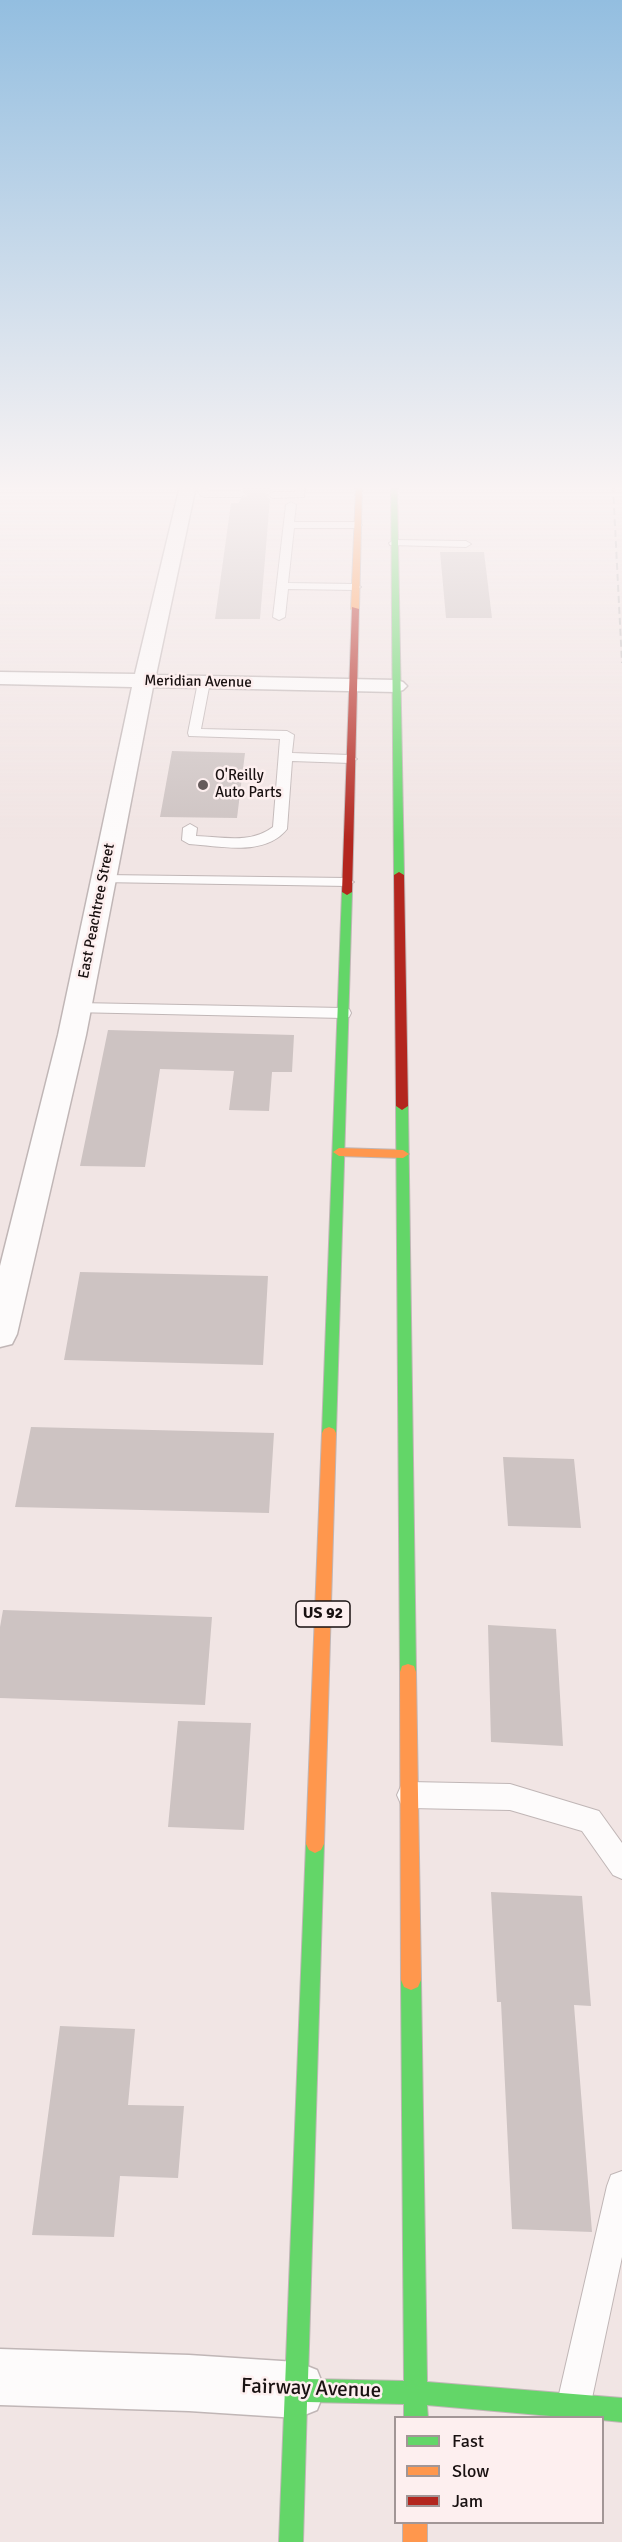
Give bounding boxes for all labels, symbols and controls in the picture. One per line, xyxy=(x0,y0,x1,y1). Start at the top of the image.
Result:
street label: Meridian Avenue xyxy=(144,672,252,692)
place label: O'Reilly Auto Parts xyxy=(215,767,282,802)
marker: O'Reilly Auto Parts xyxy=(196,778,210,792)
street label: East Peachtree Street xyxy=(75,842,119,980)
road number: US 92 xyxy=(296,1601,350,1627)
street label: Fairway Avenue xyxy=(240,2374,382,2404)
legend xyxy=(394,2416,604,2524)
text: Fast xyxy=(452,2430,484,2452)
text: Slow xyxy=(452,2460,489,2482)
text: Jam xyxy=(452,2490,483,2512)

